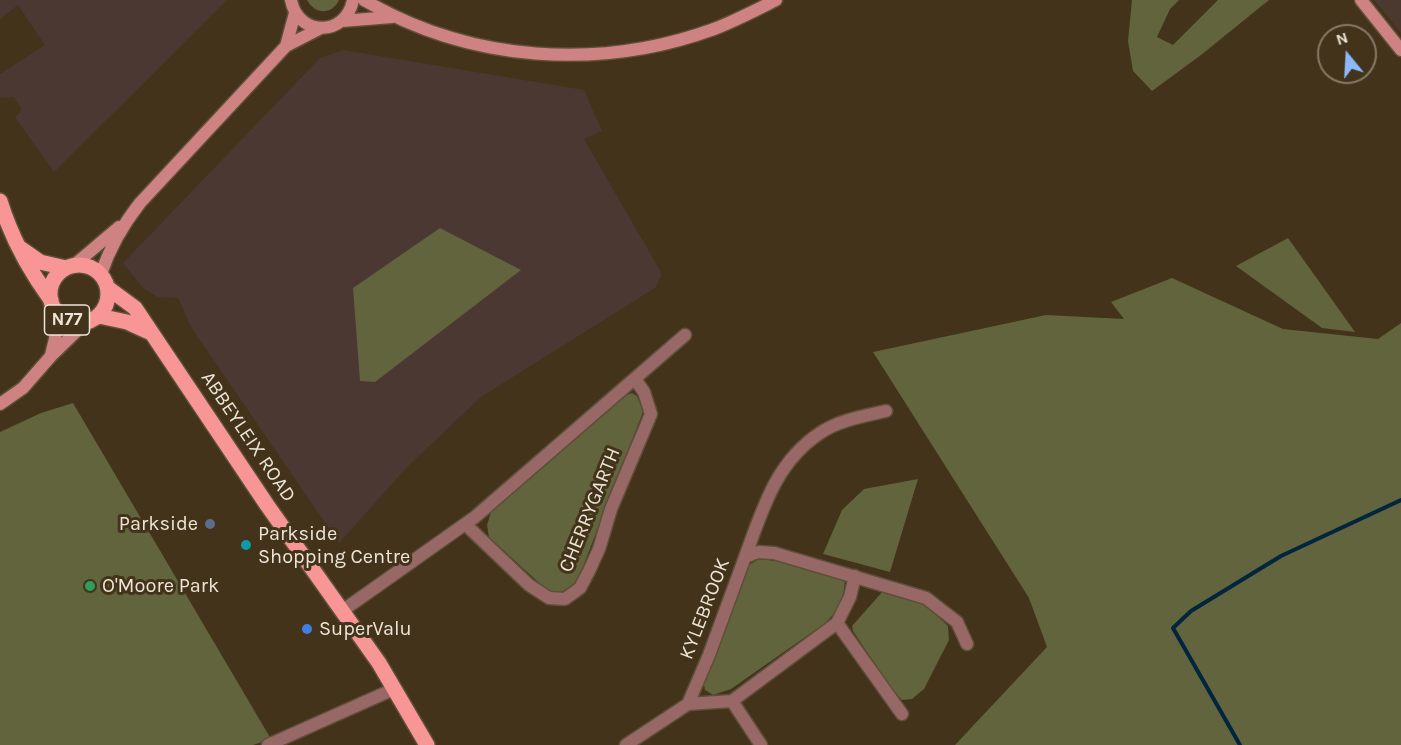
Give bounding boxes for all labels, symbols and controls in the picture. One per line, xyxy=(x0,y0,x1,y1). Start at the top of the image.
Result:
north arrow xyxy=(1317,24,1377,84)
text: N xyxy=(1333,28,1350,49)
road number: N77 xyxy=(44,305,90,335)
street label: ABBEYLEIX ROAD xyxy=(196,367,300,507)
street label: CHERRYGARTH xyxy=(554,444,626,576)
place label: Parkside xyxy=(119,512,198,536)
marker: Parkside xyxy=(203,517,217,531)
place label: Parkside Shopping Centre xyxy=(258,522,410,569)
marker: Parkside Shopping Centre xyxy=(239,538,253,552)
street label: KYLEBROOK xyxy=(675,555,735,663)
place label: O'Moore Park xyxy=(102,574,219,598)
marker: O'Moore Park xyxy=(83,579,97,593)
place label: SuperValu xyxy=(319,617,412,641)
marker: SuperValu xyxy=(300,622,314,636)

